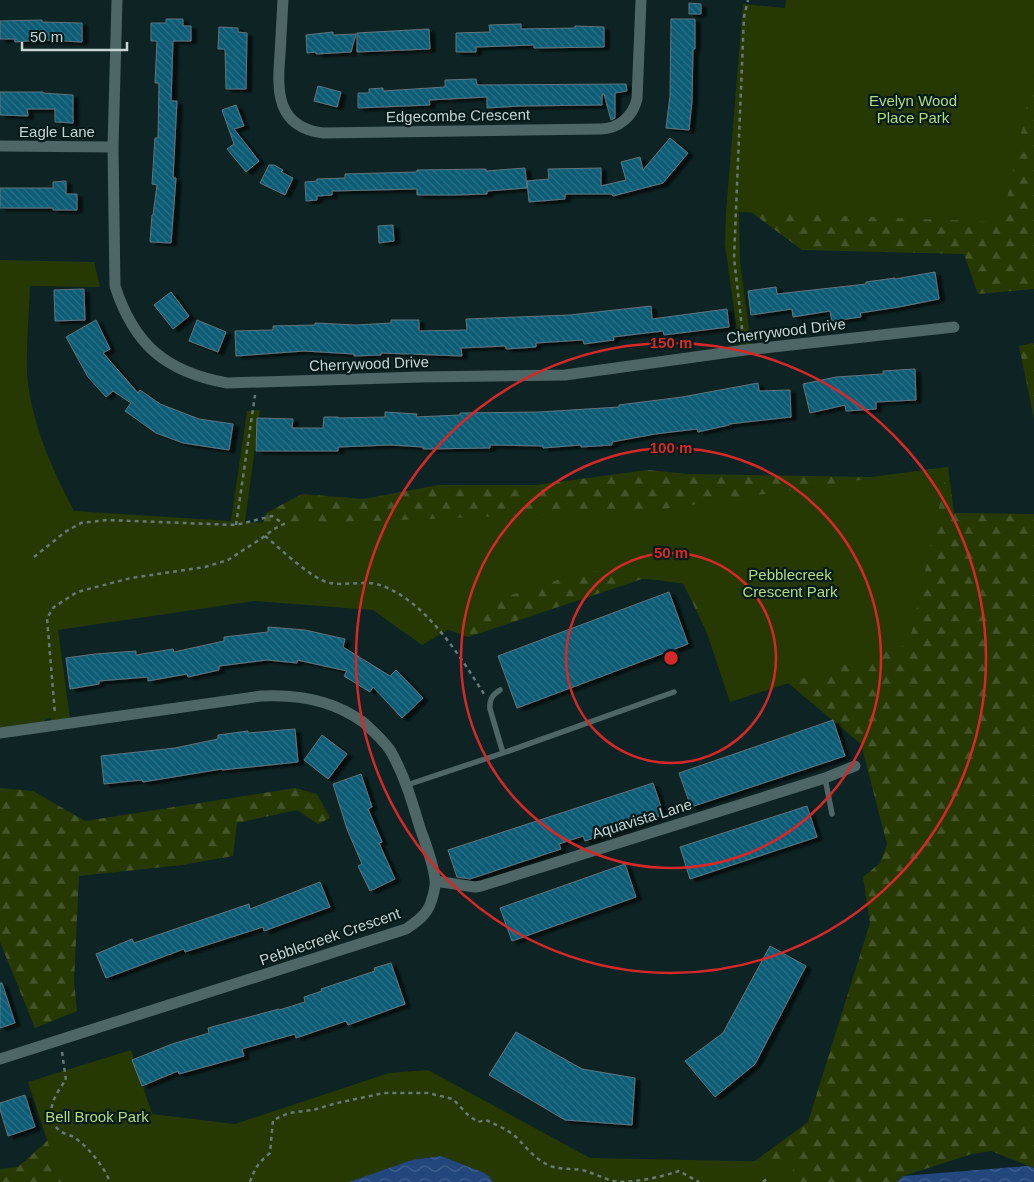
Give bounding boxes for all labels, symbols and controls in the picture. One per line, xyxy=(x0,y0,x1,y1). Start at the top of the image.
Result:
scale bar xyxy=(22,20,128,52)
text: 50 m xyxy=(30,28,63,45)
park label: Evelyn Wood Place Park xyxy=(869,92,957,126)
street label: Edgecombe Crescent xyxy=(386,106,531,125)
street label: Eagle Lane xyxy=(19,123,95,140)
street label: Cherrywood Drive xyxy=(725,315,847,346)
text: 150 m xyxy=(650,334,692,351)
street label: Cherrywood Drive xyxy=(309,353,429,374)
text: 100 m xyxy=(650,439,692,456)
text: 50 m xyxy=(654,544,688,561)
park label: Pebblecreek Crescent Park xyxy=(742,566,838,600)
centre of rings xyxy=(662,649,680,667)
street label: Aquavista Lane xyxy=(590,795,694,842)
street label: Pebblecreek Crescent xyxy=(257,904,403,969)
park label: Bell Brook Park xyxy=(45,1108,149,1125)

